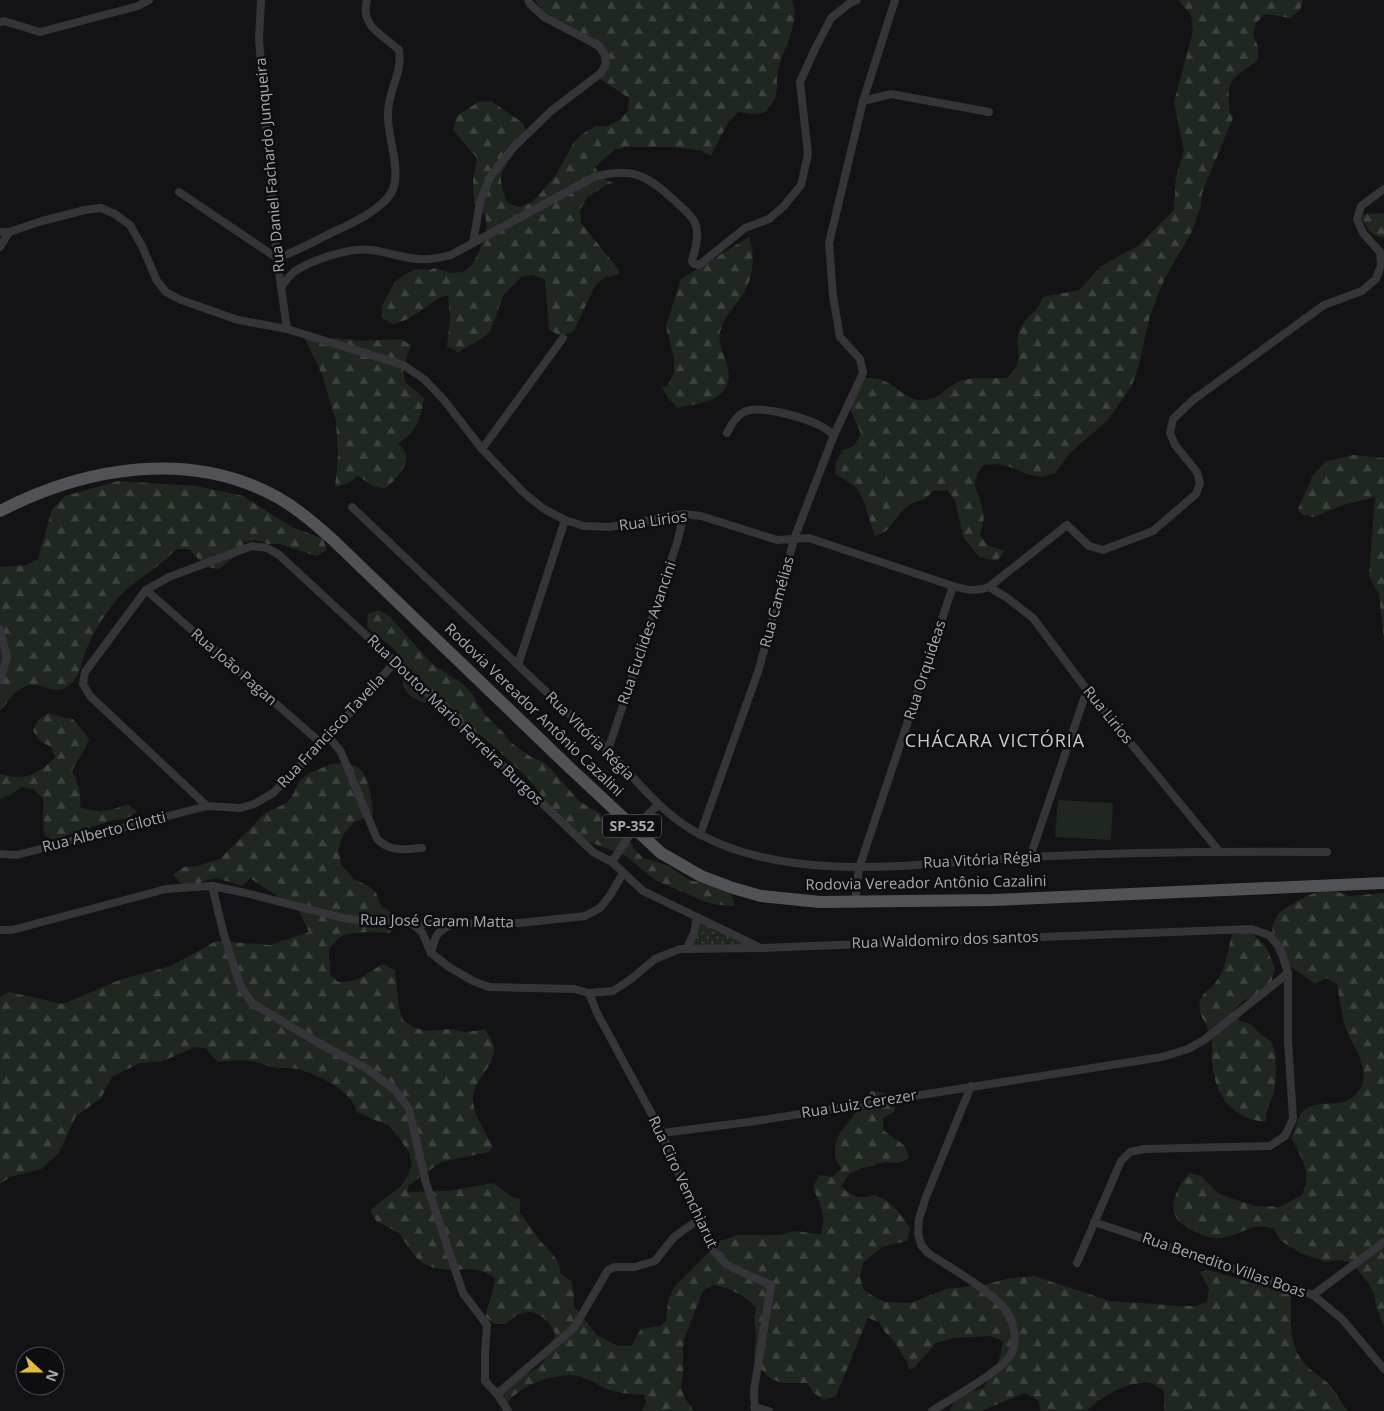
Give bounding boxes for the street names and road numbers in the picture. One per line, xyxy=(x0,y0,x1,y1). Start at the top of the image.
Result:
street label: Rua Daniel Fachardo Junqueira xyxy=(250,57,288,273)
street label: Rua Lirios xyxy=(618,505,688,535)
street label: Rua Camélias xyxy=(754,554,798,650)
street label: Rua Euclides Avancini xyxy=(612,558,680,707)
street label: Rua Orquideas xyxy=(899,617,950,722)
street label: Rodovia Vereador Antônio Cazalini xyxy=(441,618,628,800)
street label: Rua João Pagan xyxy=(187,623,282,709)
street label: Rua Doutor Mario Ferreira Burgos xyxy=(363,630,548,809)
street label: Rua Francisco Tavella xyxy=(272,669,388,792)
street label: Rua Lirios xyxy=(1079,681,1138,747)
street label: Rua Vitória Régia xyxy=(542,687,639,784)
street label: Rua Alberto Cilotti xyxy=(40,806,168,856)
road number: SP-352 xyxy=(603,814,661,838)
street label: Rua Vitória Régia xyxy=(923,846,1041,872)
street label: Rodovia Vereador Antônio Cazalini xyxy=(805,870,1047,894)
street label: Rua José Caram Matta xyxy=(360,909,514,931)
street label: Rua Waldomiro dos santos xyxy=(851,926,1039,952)
street label: Rua Luiz Cerezer xyxy=(800,1084,918,1122)
street label: Rua Ciro Vemchiarut xyxy=(645,1112,723,1251)
street label: Rua Benedito Villas Boas xyxy=(1140,1227,1309,1301)

